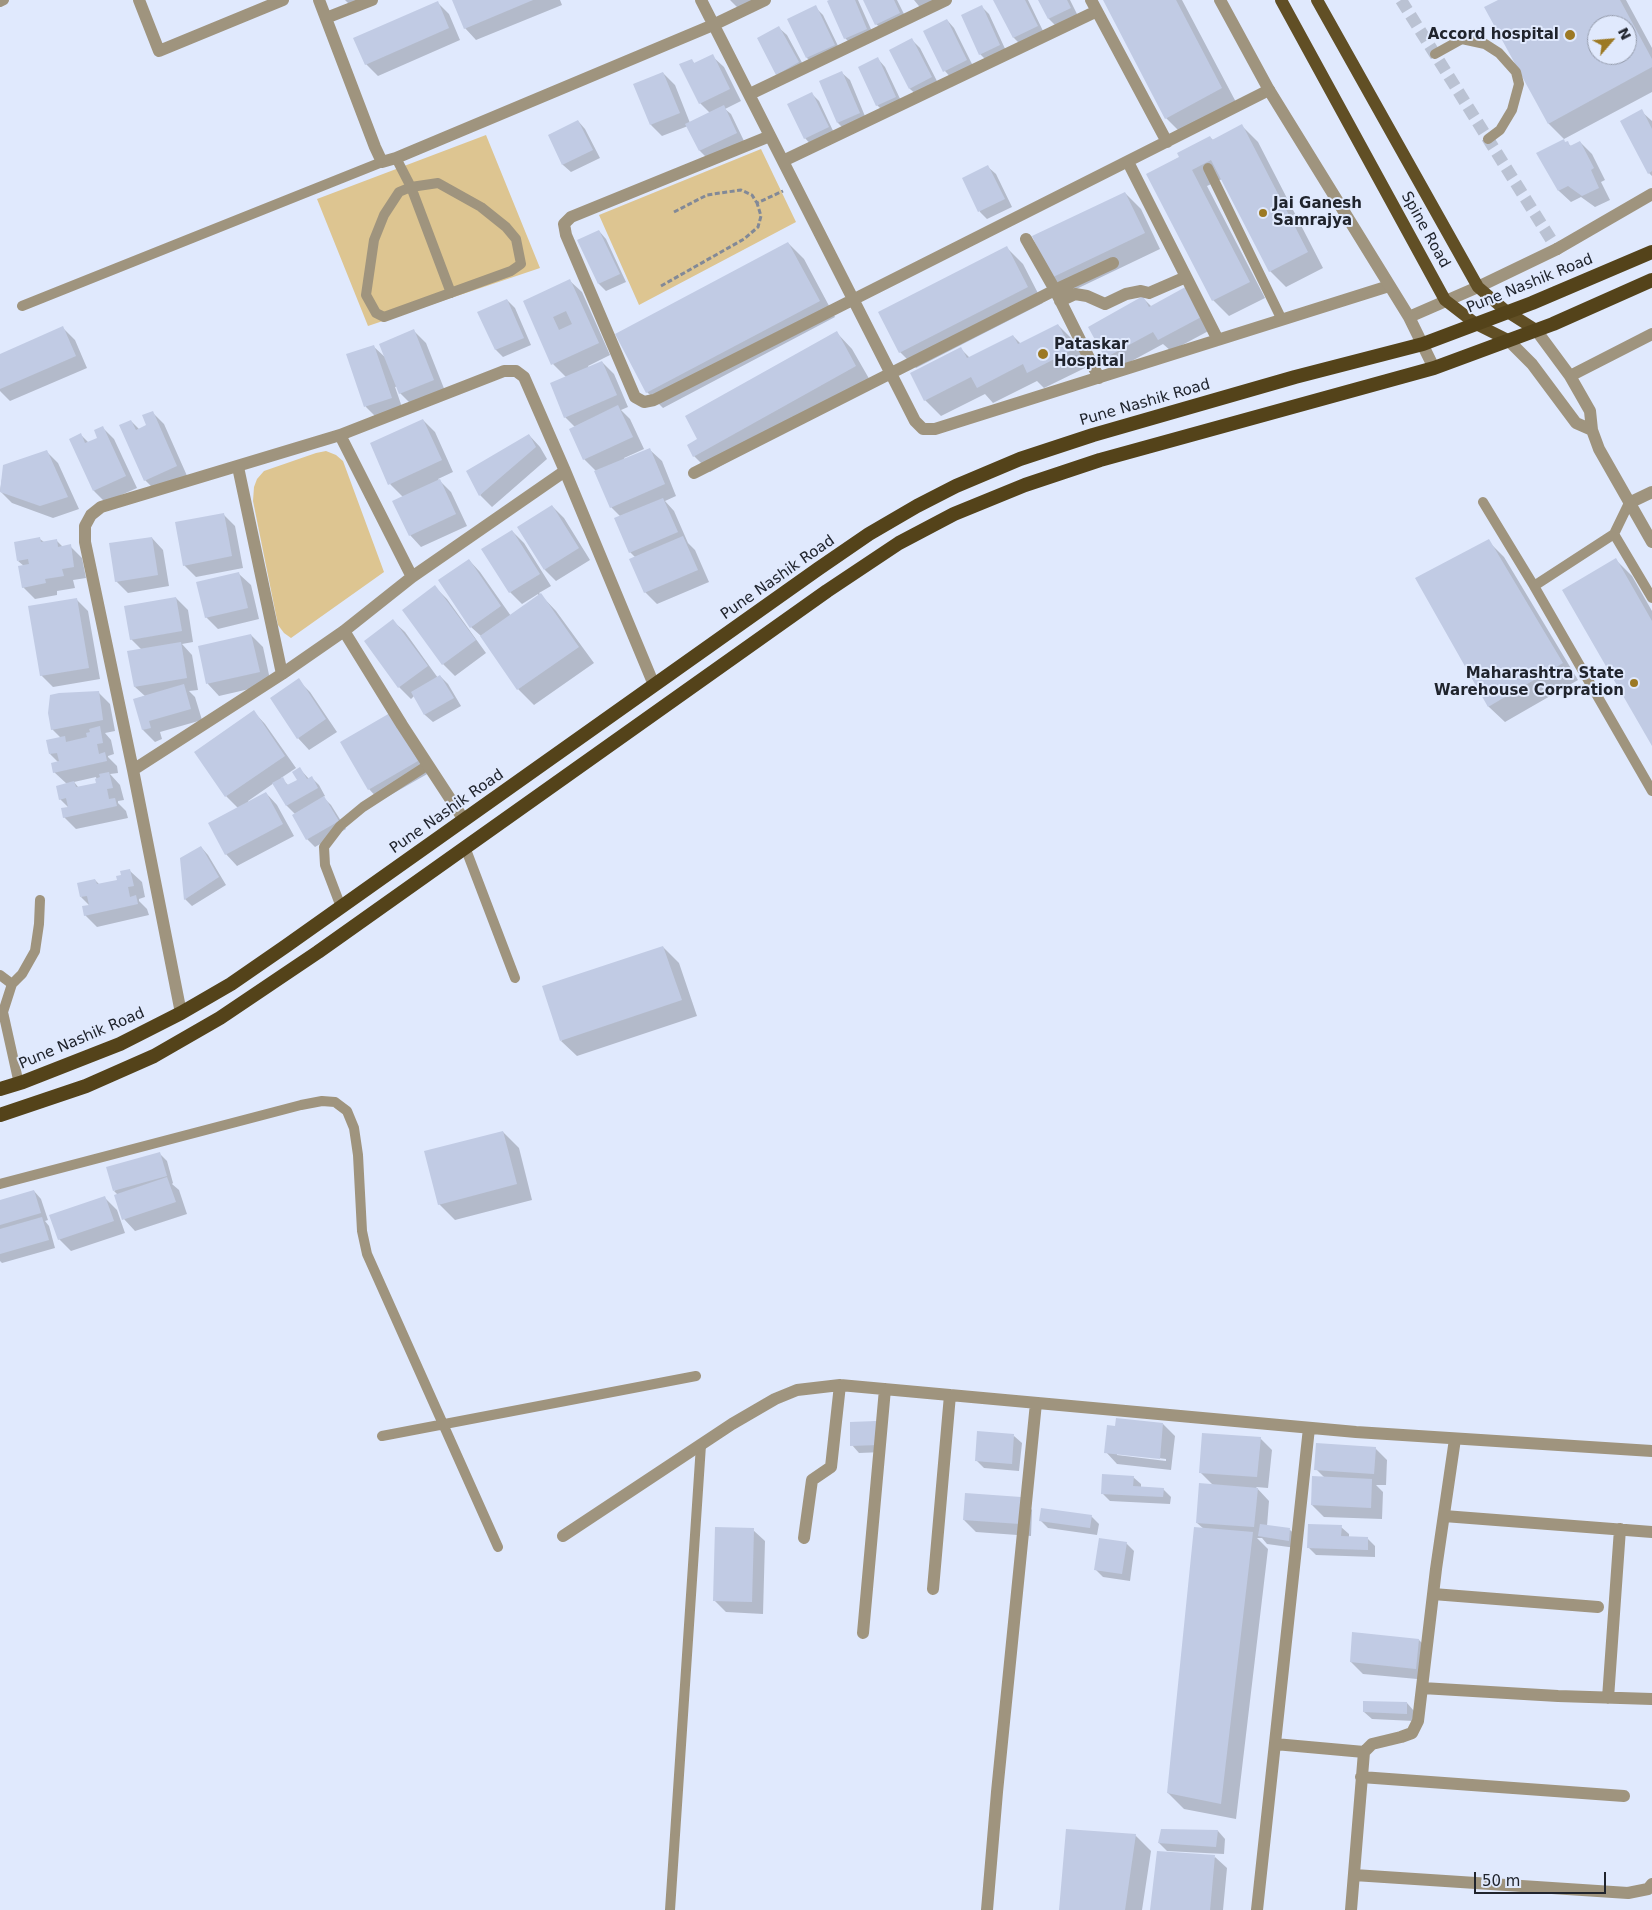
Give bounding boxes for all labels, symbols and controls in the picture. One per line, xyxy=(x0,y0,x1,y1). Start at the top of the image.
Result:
north arrow xyxy=(1587,15,1637,65)
text: N xyxy=(1615,25,1634,42)
place label: Accord hospital xyxy=(1428,26,1559,44)
marker: Accord hospital xyxy=(1563,28,1577,42)
street label: Spine Road xyxy=(1397,189,1453,271)
place label: Jai Ganesh Samrajya xyxy=(1273,195,1362,230)
marker: Jai Ganesh Samrajya xyxy=(1257,207,1269,219)
street label: Pune Nashik Road xyxy=(1464,250,1596,318)
place label: Pataskar Hospital xyxy=(1054,336,1128,371)
marker: Pataskar Hospital xyxy=(1036,347,1050,361)
street label: Pune Nashik Road xyxy=(1078,376,1212,430)
street label: Pune Nashik Road xyxy=(718,532,838,624)
place label: Maharashtra State Warehouse Corpration xyxy=(1434,665,1624,700)
marker: Maharashtra State Warehouse Corpration xyxy=(1628,677,1640,689)
street label: Pune Nashik Road xyxy=(387,766,507,858)
street label: Pune Nashik Road xyxy=(16,1004,148,1074)
scale bar xyxy=(1477,1862,1610,1894)
text: 50 m xyxy=(1482,1872,1520,1890)

